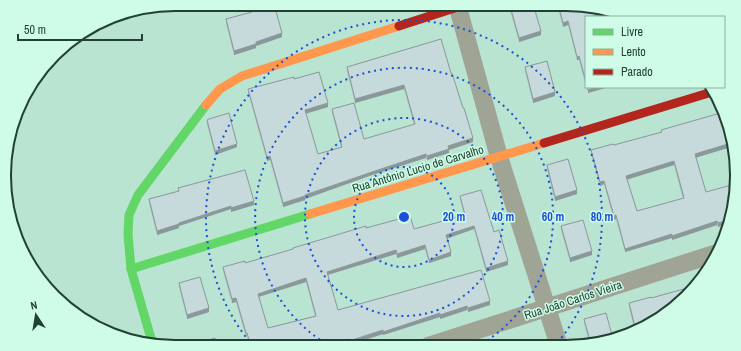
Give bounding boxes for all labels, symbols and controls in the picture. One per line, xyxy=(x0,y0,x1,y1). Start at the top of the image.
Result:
scale bar xyxy=(18,16,142,42)
legend xyxy=(585,16,725,88)
text: 50 m xyxy=(24,22,46,38)
text: Livre xyxy=(621,24,643,40)
text: Lento xyxy=(621,44,646,60)
text: Parado xyxy=(621,64,653,80)
street label: Rua Antônio Lucio de Carvalho xyxy=(350,141,486,197)
text: 20 m xyxy=(443,209,465,225)
text: 40 m xyxy=(492,209,514,225)
text: 60 m xyxy=(542,209,564,225)
text: 80 m xyxy=(591,209,613,225)
centre of rings xyxy=(397,210,411,224)
street label: Rua João Carlos Vieira xyxy=(522,276,625,323)
north arrow xyxy=(16,295,56,335)
text: N xyxy=(29,298,39,313)

